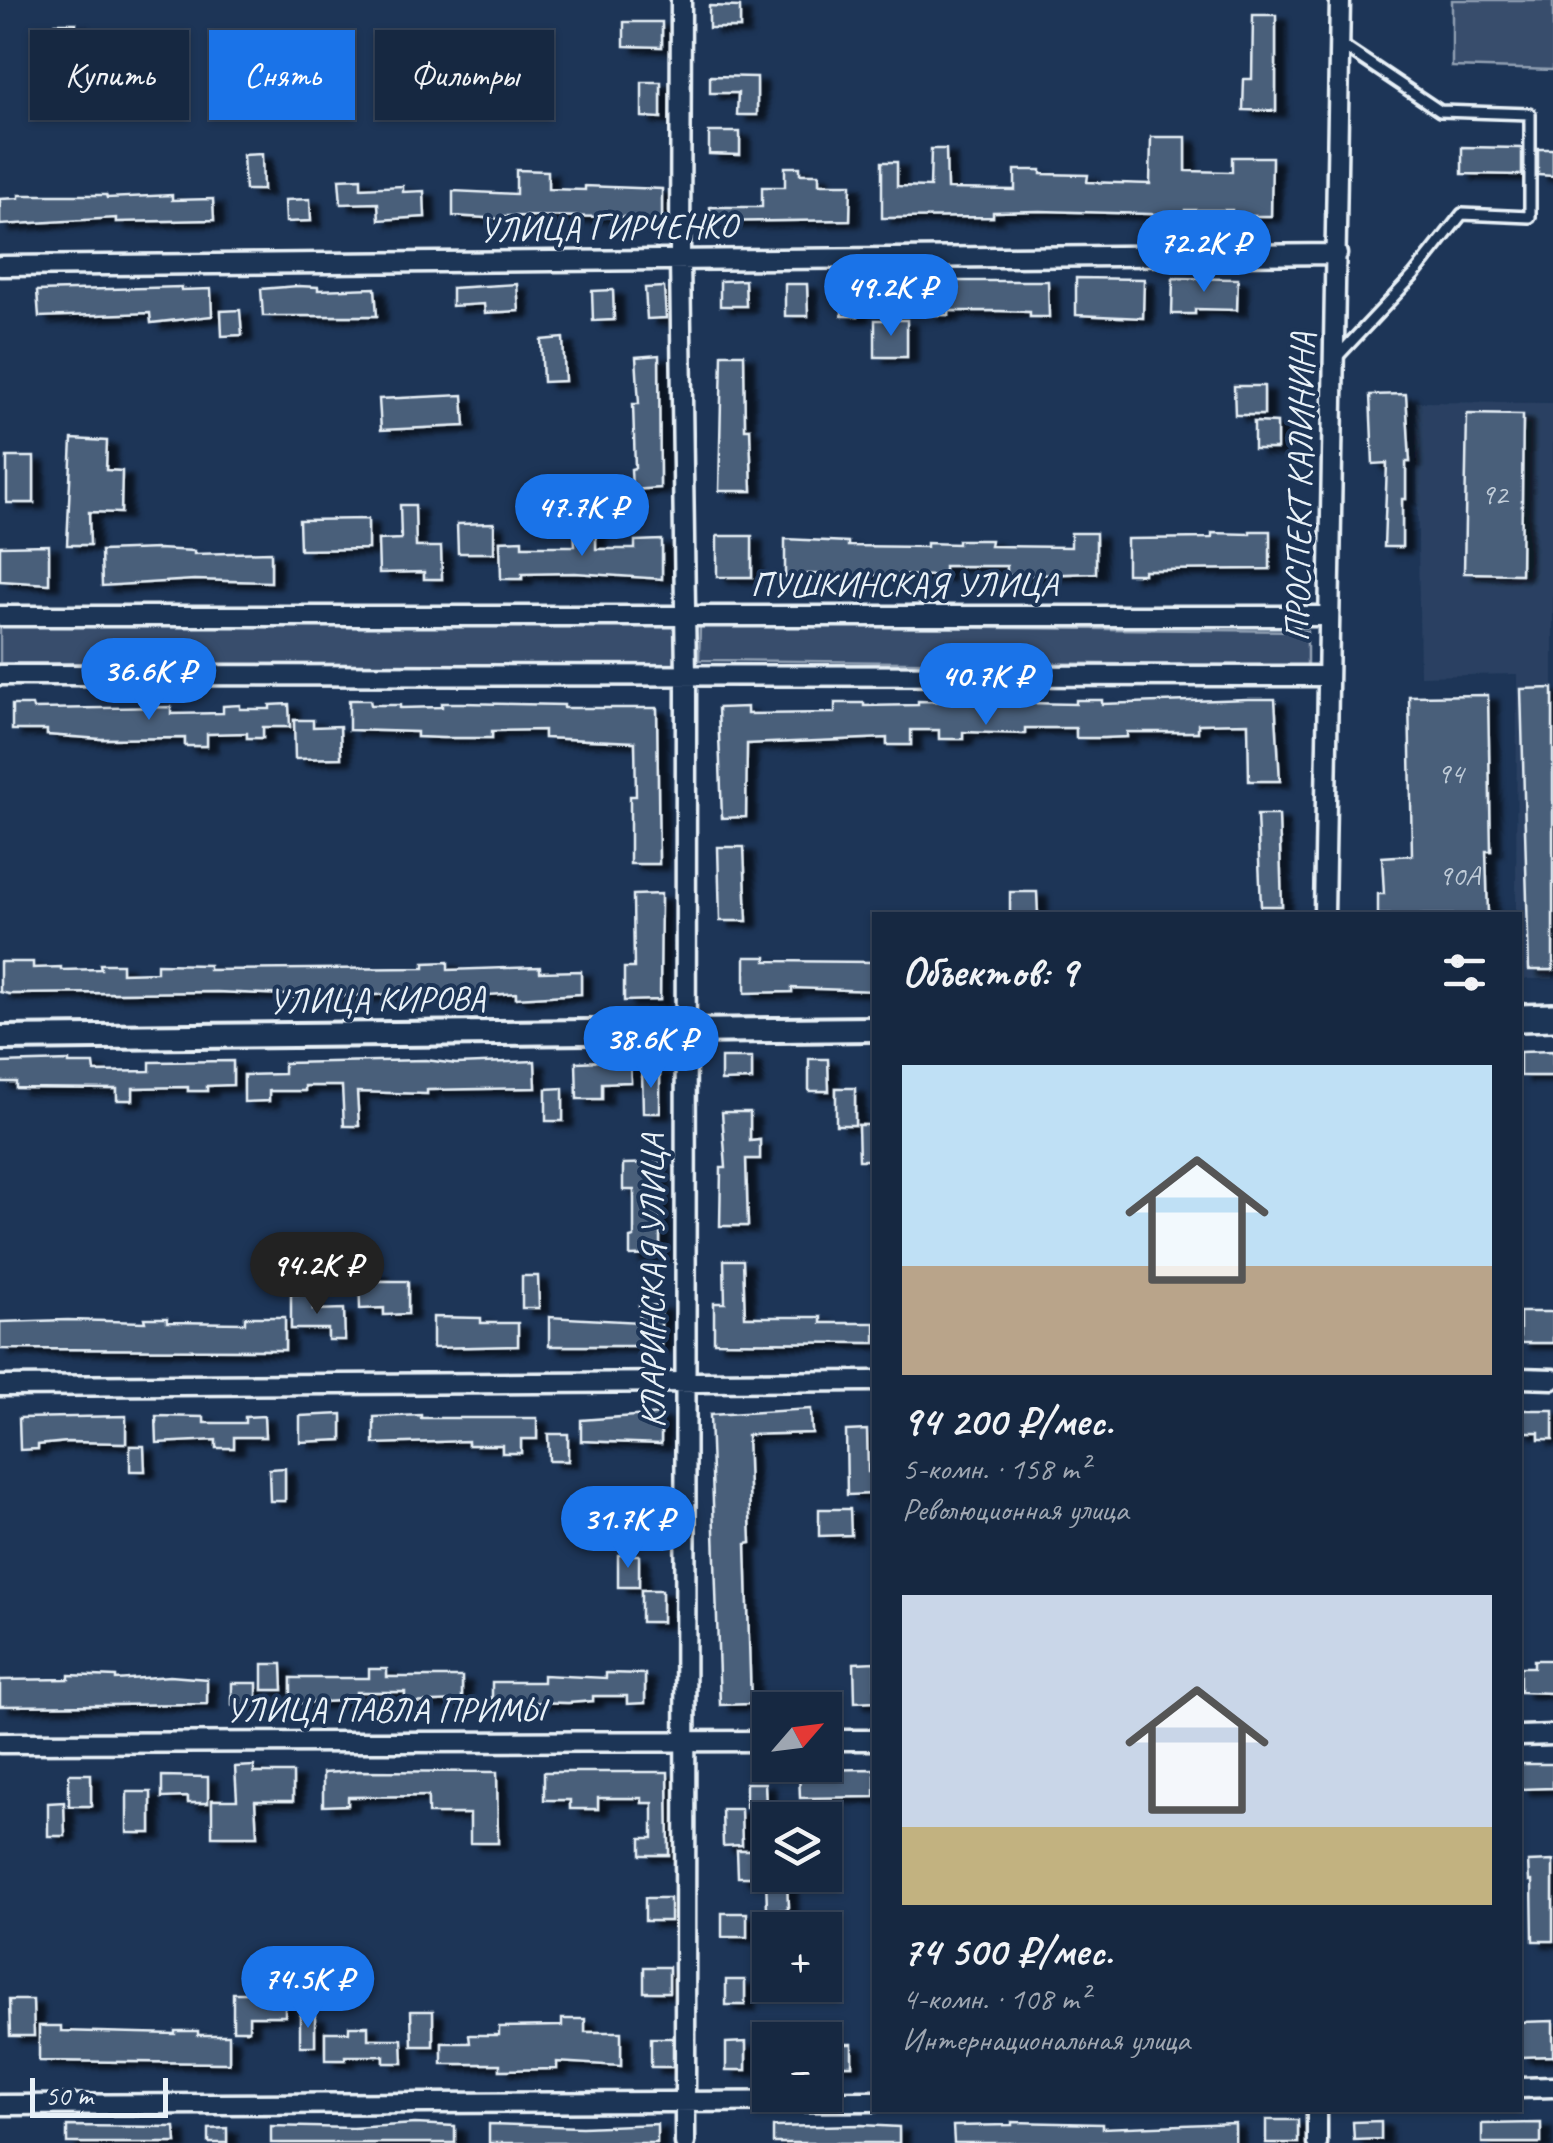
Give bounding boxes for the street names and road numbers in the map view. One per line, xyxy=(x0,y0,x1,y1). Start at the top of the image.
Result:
street label: УЛИЦА ГИРЧЕНКО xyxy=(479,203,741,252)
street label: ПРОСПЕКТ КАЛИНИНА xyxy=(1274,331,1325,642)
street label: ПУШКИНСКАЯ УЛИЦА xyxy=(750,562,1059,607)
street label: УЛИЦА КИРОВА xyxy=(268,975,487,1024)
street label: КЛАРИНСКАЯ УЛИЦА xyxy=(630,1133,675,1428)
street label: УЛИЦА ПАВЛА ПРИМЫ xyxy=(226,1687,550,1732)

